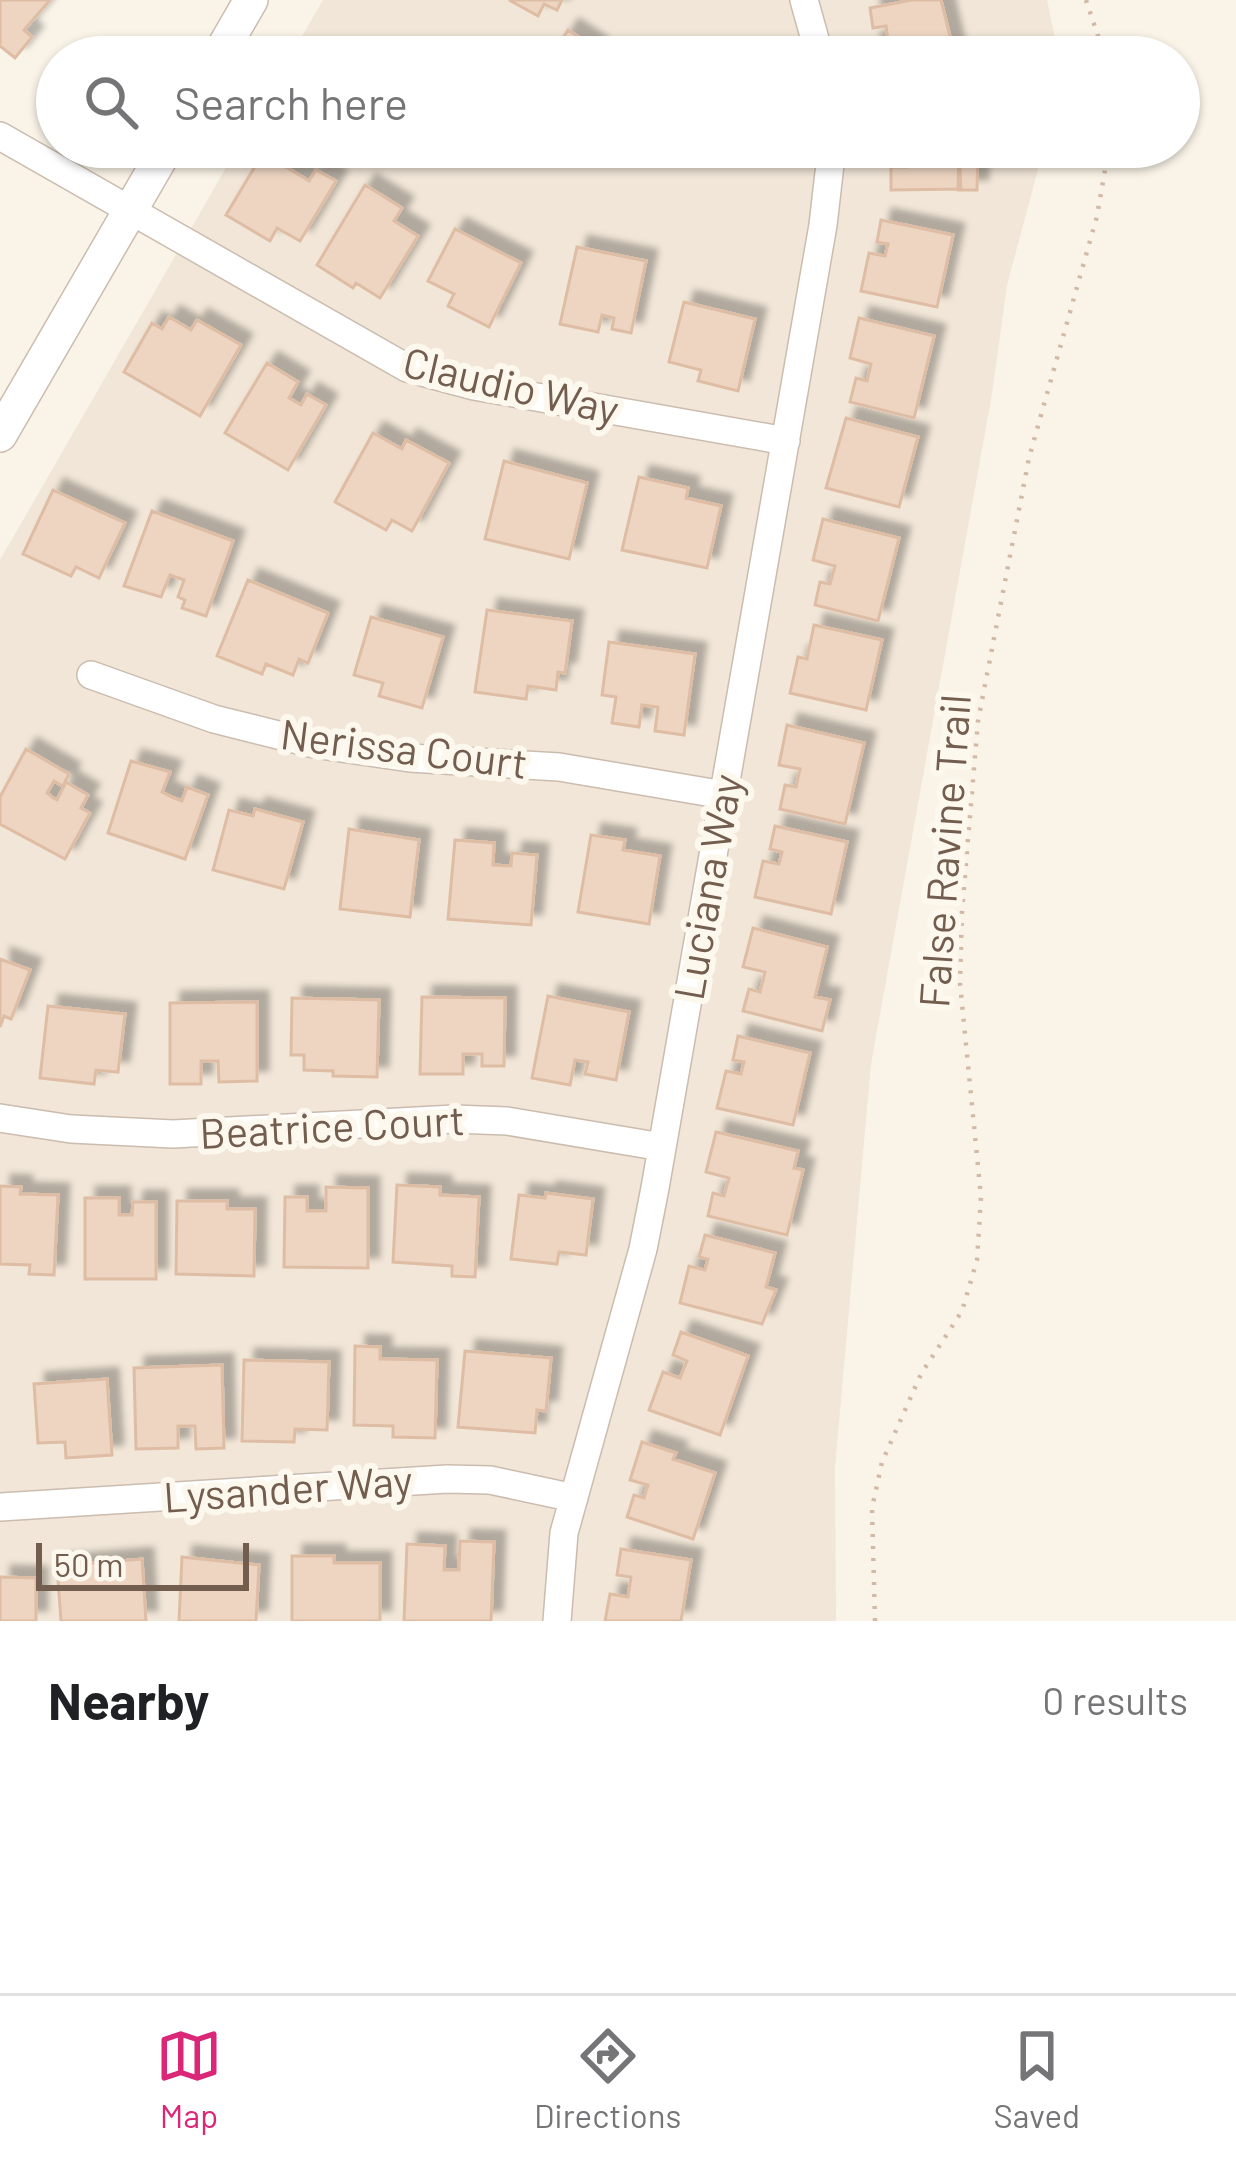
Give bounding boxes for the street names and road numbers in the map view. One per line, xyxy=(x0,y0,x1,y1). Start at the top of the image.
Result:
street label: Claudio Way xyxy=(399,335,624,434)
street label: False Ravine Trail xyxy=(907,692,979,1009)
street label: Nerissa Court xyxy=(278,707,531,787)
street label: Luciana Way xyxy=(662,770,751,1004)
street label: Beatrice Court xyxy=(198,1093,466,1157)
street label: Lysander Way xyxy=(161,1453,414,1522)

